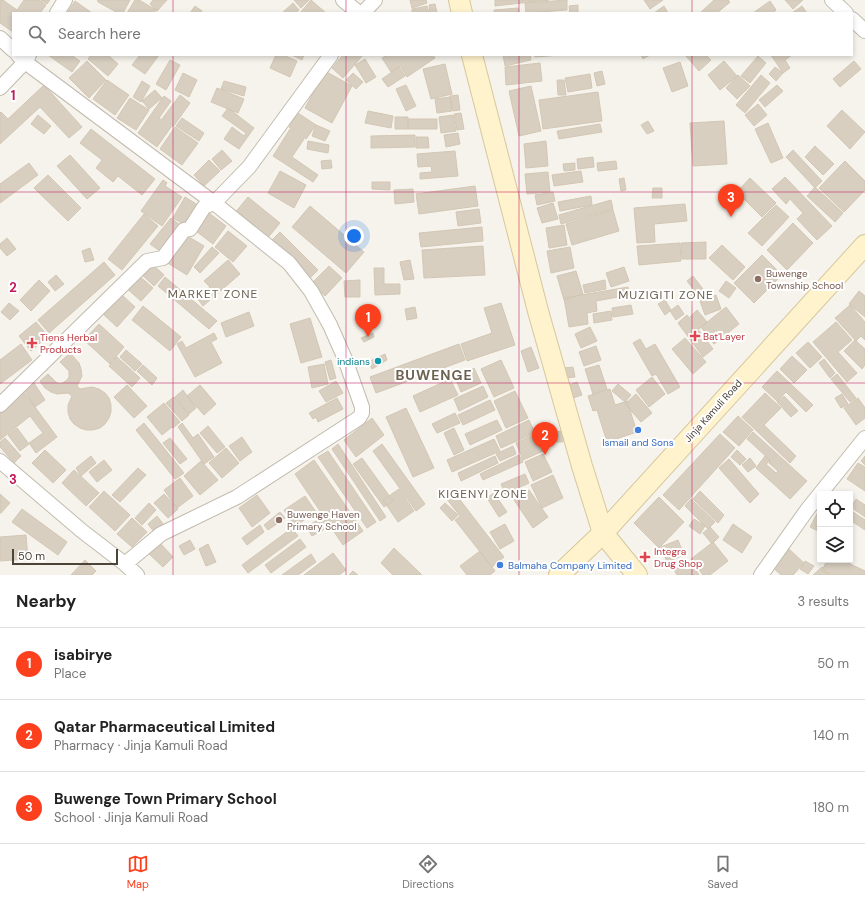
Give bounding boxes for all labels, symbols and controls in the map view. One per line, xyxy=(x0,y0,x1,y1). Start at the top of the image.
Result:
search box xyxy=(12,12,853,56)
icon: search xyxy=(26,23,48,45)
text: Search here xyxy=(58,24,141,44)
text: 1 xyxy=(11,87,15,104)
pin: 3 xyxy=(718,184,744,217)
your location xyxy=(344,226,364,246)
place label: Buwenge Township School xyxy=(766,267,843,292)
marker: Buwenge Township School xyxy=(753,274,763,284)
text: 2 xyxy=(9,279,17,296)
district label: MARKET ZONE xyxy=(168,286,258,302)
district label: MUZIGITI ZONE xyxy=(618,287,714,303)
pin: 1 xyxy=(355,304,381,337)
place label: Bat'Layer xyxy=(703,330,745,343)
place label: Tiens Herbal Products xyxy=(40,331,97,356)
marker: Bat'Layer xyxy=(690,331,700,341)
marker: Tiens Herbal Products xyxy=(27,338,37,348)
place label: indians xyxy=(337,355,370,368)
marker: indians xyxy=(373,356,383,366)
district label: BUWENGE xyxy=(395,366,473,384)
street label: Jinja Kamuli Road xyxy=(681,377,745,445)
pin: 2 xyxy=(532,422,558,455)
marker: Ismail and Sons xyxy=(633,425,643,435)
place label: Ismail and Sons xyxy=(602,436,674,449)
text: 3 xyxy=(9,471,17,488)
district label: KIGENYI ZONE xyxy=(438,486,528,502)
map controls xyxy=(817,491,853,563)
button: locate xyxy=(817,491,853,527)
place label: Buwenge Haven Primary School xyxy=(287,508,360,533)
marker: Buwenge Haven Primary School xyxy=(274,515,284,525)
button: layers xyxy=(817,527,853,563)
place label: Integra Drug Shop xyxy=(654,545,702,570)
scale bar xyxy=(12,547,118,566)
text: 50 m xyxy=(18,549,45,563)
marker: Integra Drug Shop xyxy=(639,551,651,563)
place label: Balmaha Company Limited xyxy=(508,559,632,572)
marker: Balmaha Company Limited xyxy=(495,560,505,570)
text: Nearby xyxy=(16,590,76,612)
text: 3 results xyxy=(797,593,849,610)
text: isabirye xyxy=(54,645,112,665)
text: 1 xyxy=(27,655,31,672)
text: 50 m xyxy=(817,655,849,672)
text: Place xyxy=(54,665,86,682)
text: Qatar Pharmaceutical Limited xyxy=(54,717,275,737)
text: 2 xyxy=(25,727,33,744)
text: 140 m xyxy=(813,727,849,744)
text: Pharmacy · Jinja Kamuli Road xyxy=(54,737,228,754)
text: Buwenge Town Primary School xyxy=(54,789,277,809)
text: 3 xyxy=(25,799,33,816)
text: 180 m xyxy=(813,799,849,816)
text: School · Jinja Kamuli Road xyxy=(54,809,208,826)
tab: Map xyxy=(127,853,149,891)
tab: Directions xyxy=(402,853,454,891)
tab: Saved xyxy=(707,853,738,891)

